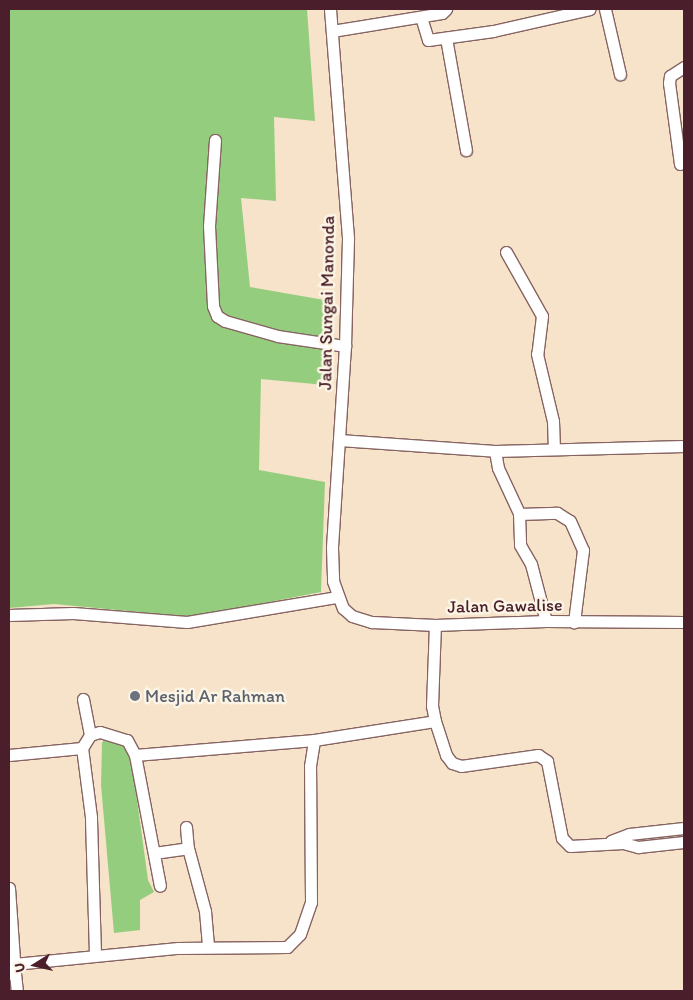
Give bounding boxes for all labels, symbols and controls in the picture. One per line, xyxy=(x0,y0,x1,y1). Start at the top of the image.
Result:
street label: Jalan Sungai Manonda xyxy=(315,216,339,390)
street label: Jalan Gawalise xyxy=(447,594,563,618)
place label: Mesjid Ar Rahman xyxy=(145,685,285,707)
marker: Mesjid Ar Rahman xyxy=(129,690,141,702)
north arrow xyxy=(10,940,60,990)
text: U xyxy=(11,962,29,974)

